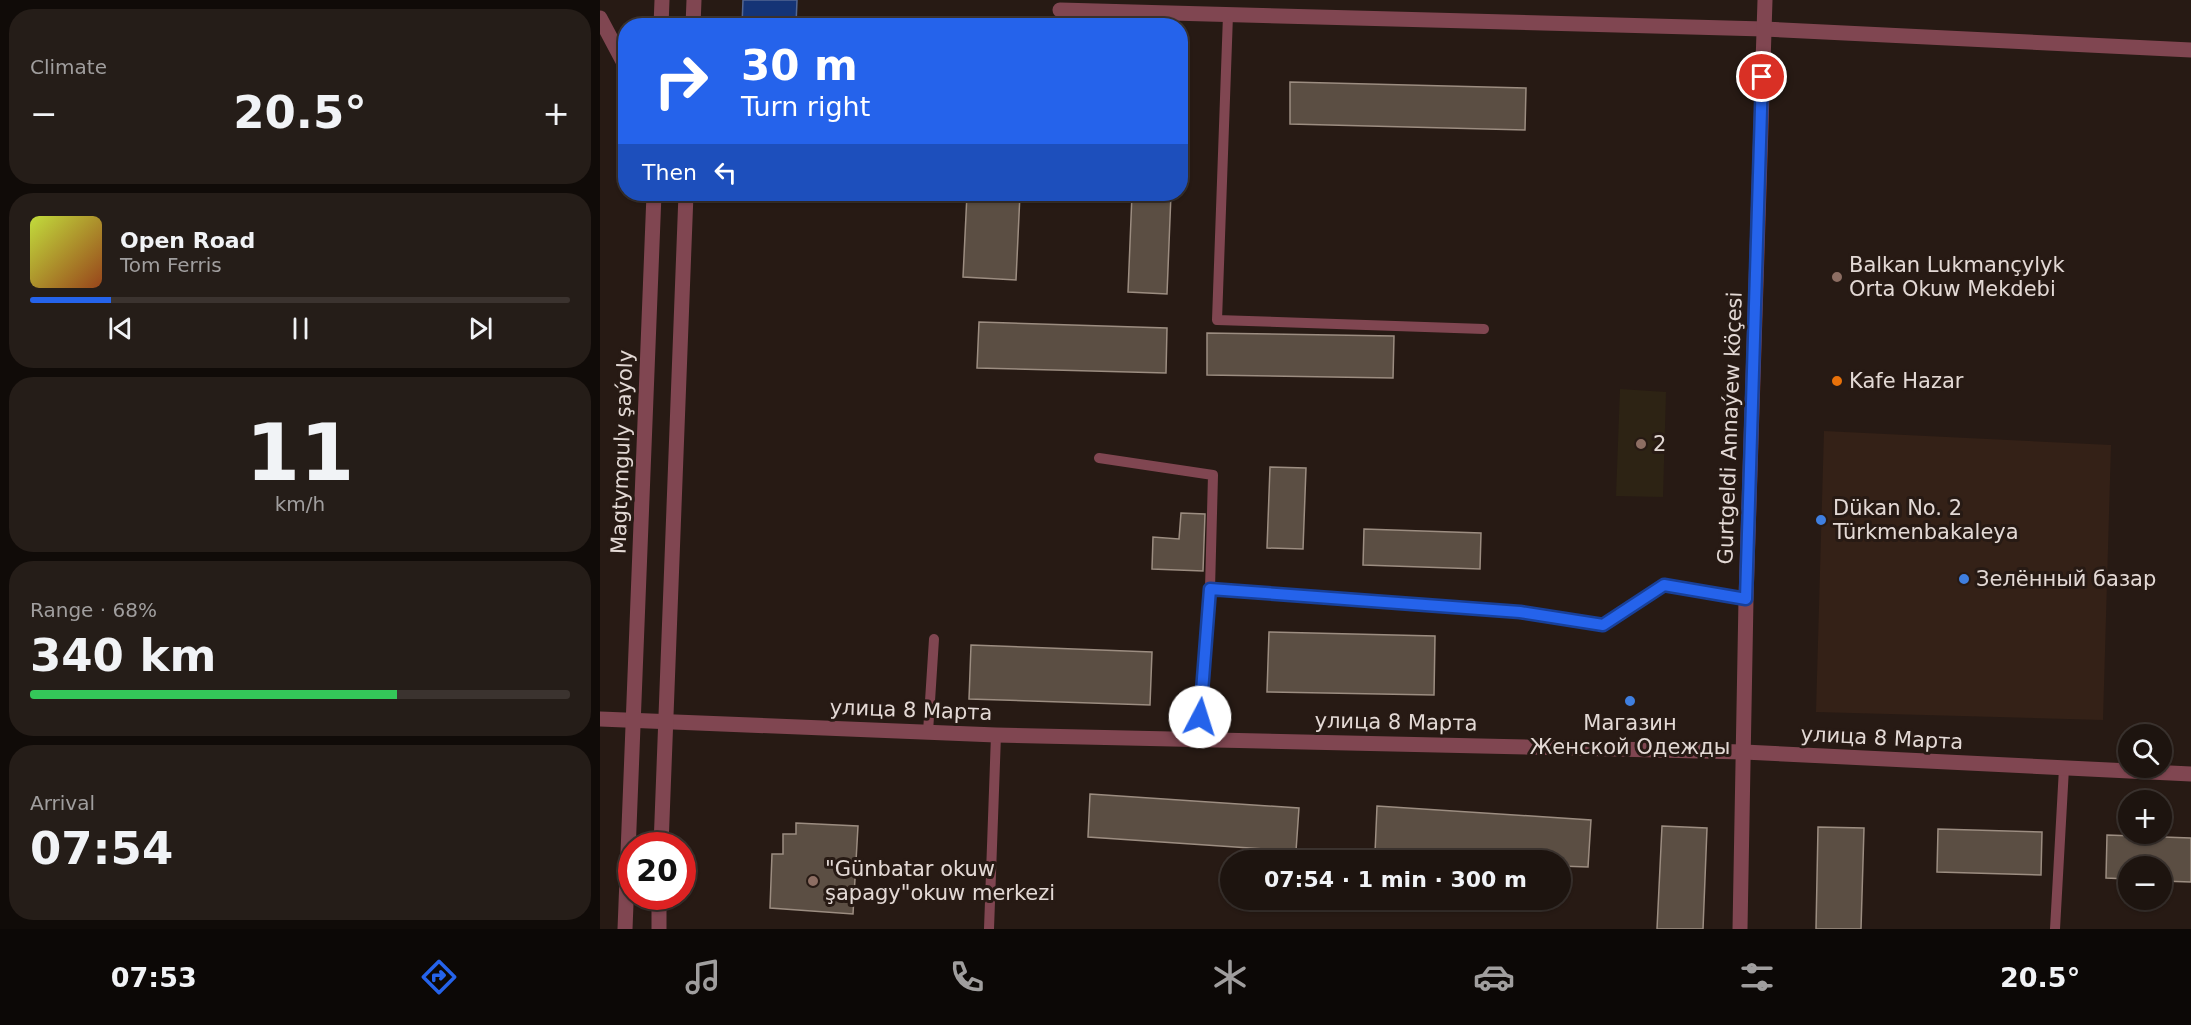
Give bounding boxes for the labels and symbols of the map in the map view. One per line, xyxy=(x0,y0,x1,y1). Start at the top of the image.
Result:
pin xyxy=(1736,51,1787,102)
place label: Balkan Lukmançylyk Orta Okuw Mekdebi xyxy=(1849,253,2065,301)
marker: Balkan Lukmançylyk Orta Okuw Mekdebi xyxy=(1830,270,1844,284)
street label: Gurtgeldi Annaýew köçesi xyxy=(1713,291,1747,565)
street label: Magtymguly şaýoly xyxy=(606,349,638,555)
place label: Kafe Hazar xyxy=(1849,369,1964,393)
marker: Kafe Hazar xyxy=(1830,374,1844,388)
place label: 2 xyxy=(1653,432,1666,456)
marker: 2 xyxy=(1634,437,1648,451)
place label: Dükan No. 2 Türkmenbakaleya xyxy=(1832,496,2019,544)
marker: Dükan No. 2 Türkmenbakaleya xyxy=(1814,513,1828,527)
place label: Зелённый базар xyxy=(1976,567,2156,591)
marker: Зелённый базар xyxy=(1957,572,1971,586)
position arrow xyxy=(1168,685,1232,749)
marker: Магазин Женской Одежды xyxy=(1623,694,1637,708)
street label: улица 8 Марта xyxy=(829,695,993,725)
street label: улица 8 Марта xyxy=(1314,709,1478,735)
place label: Магазин Женской Одежды xyxy=(1530,711,1730,759)
street label: улица 8 Марта xyxy=(1800,722,1964,754)
speed limit sign: 20 xyxy=(618,832,696,910)
place label: "Günbatar okuw şapagy"okuw merkezi xyxy=(825,857,1055,905)
marker: "Günbatar okuw şapagy"okuw merkezi xyxy=(806,874,820,888)

